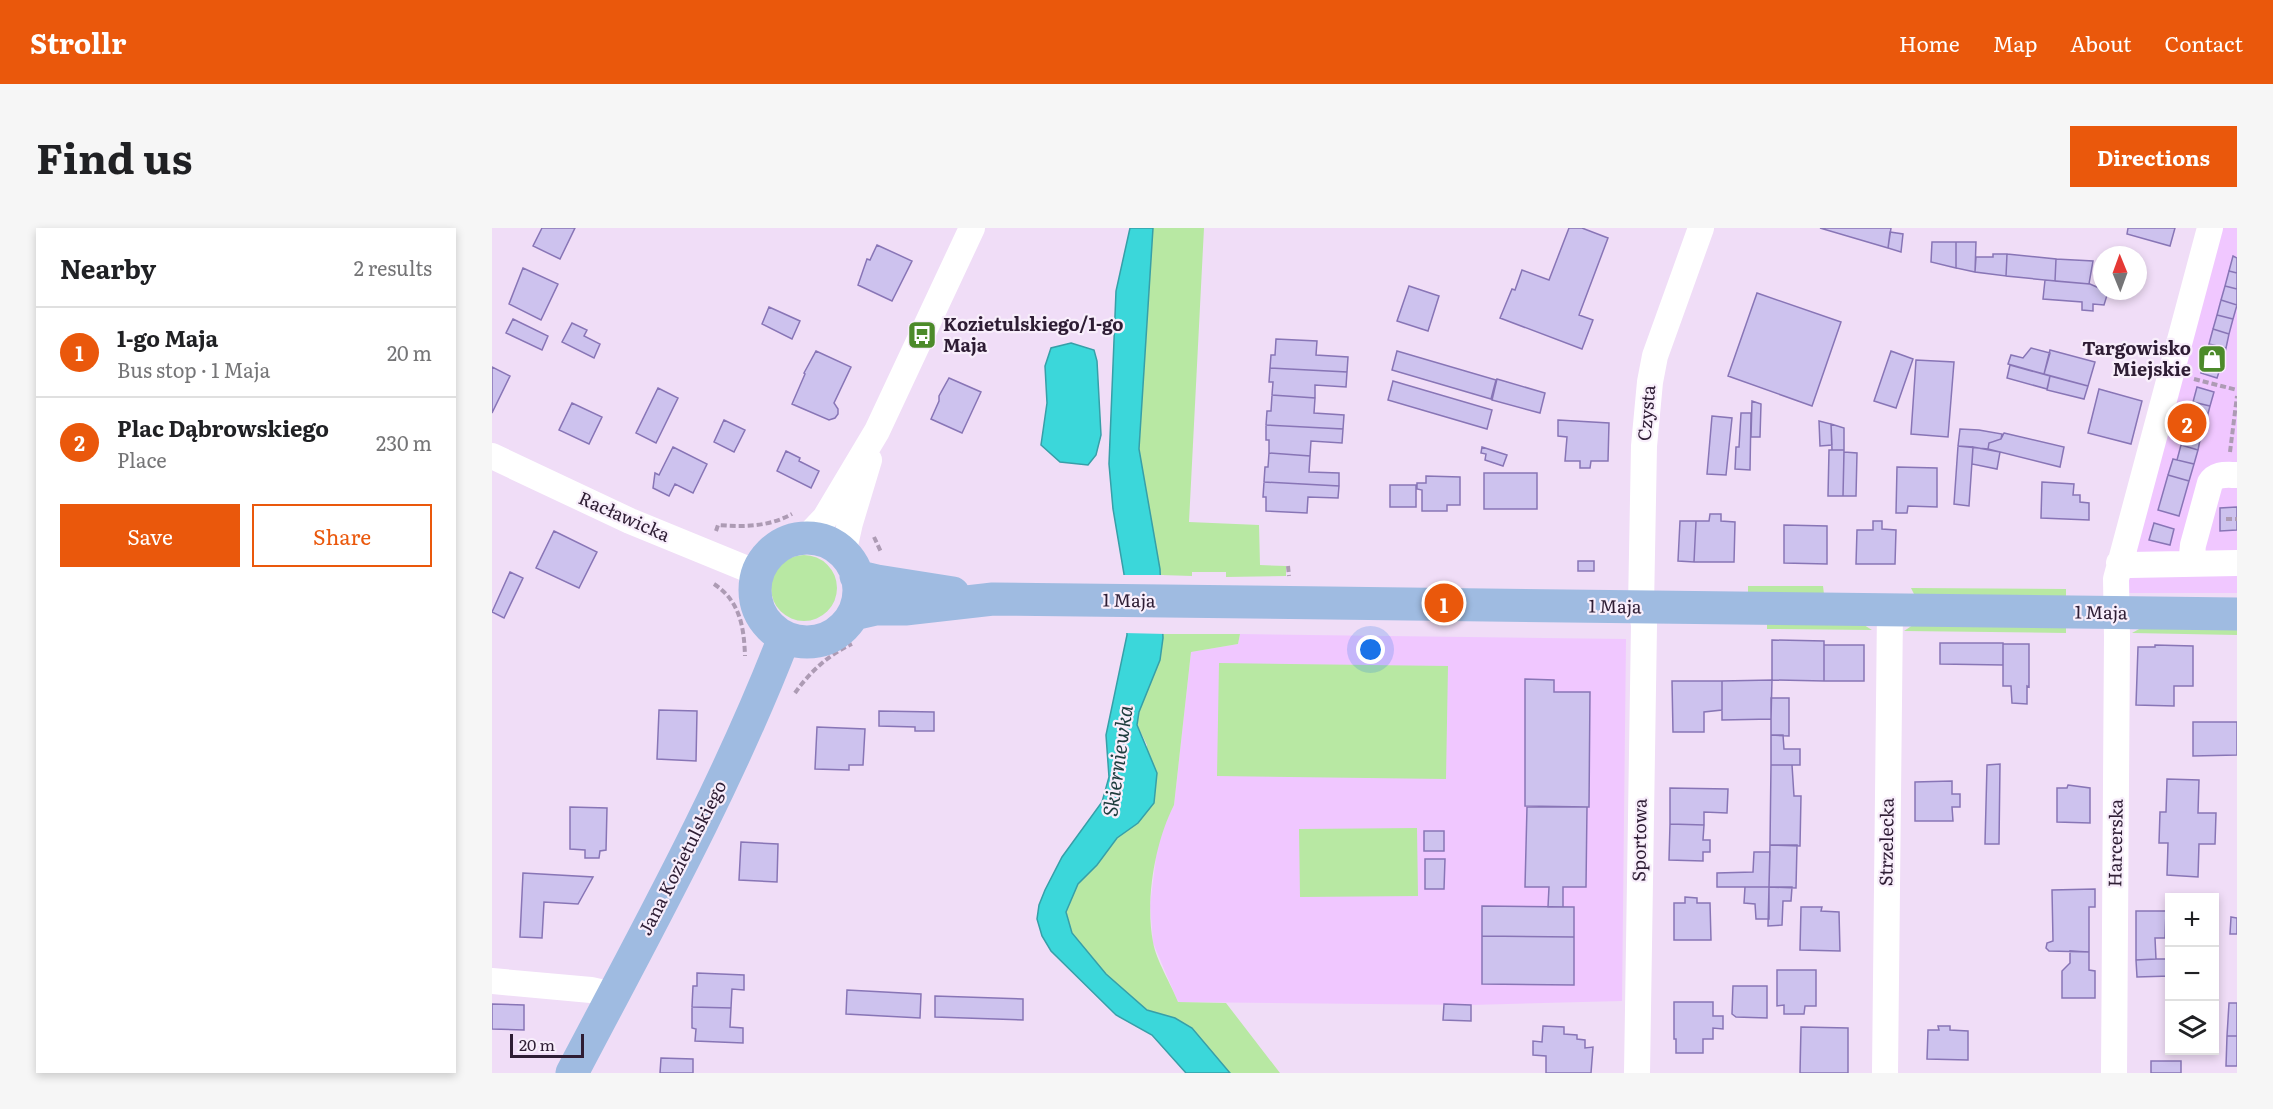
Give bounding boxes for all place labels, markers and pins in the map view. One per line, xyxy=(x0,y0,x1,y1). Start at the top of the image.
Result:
place label: Kozietulskiego/1-go Maja xyxy=(943,310,1124,358)
bus stop icon: Kozietulskiego/1-go Maja xyxy=(906,319,938,351)
place label: Targowisko Miejskie xyxy=(2082,334,2191,382)
shop icon: Targowisko Miejskie xyxy=(2196,343,2228,375)
pin: 2 xyxy=(2168,400,2206,446)
pin: 1 xyxy=(1424,580,1464,626)

